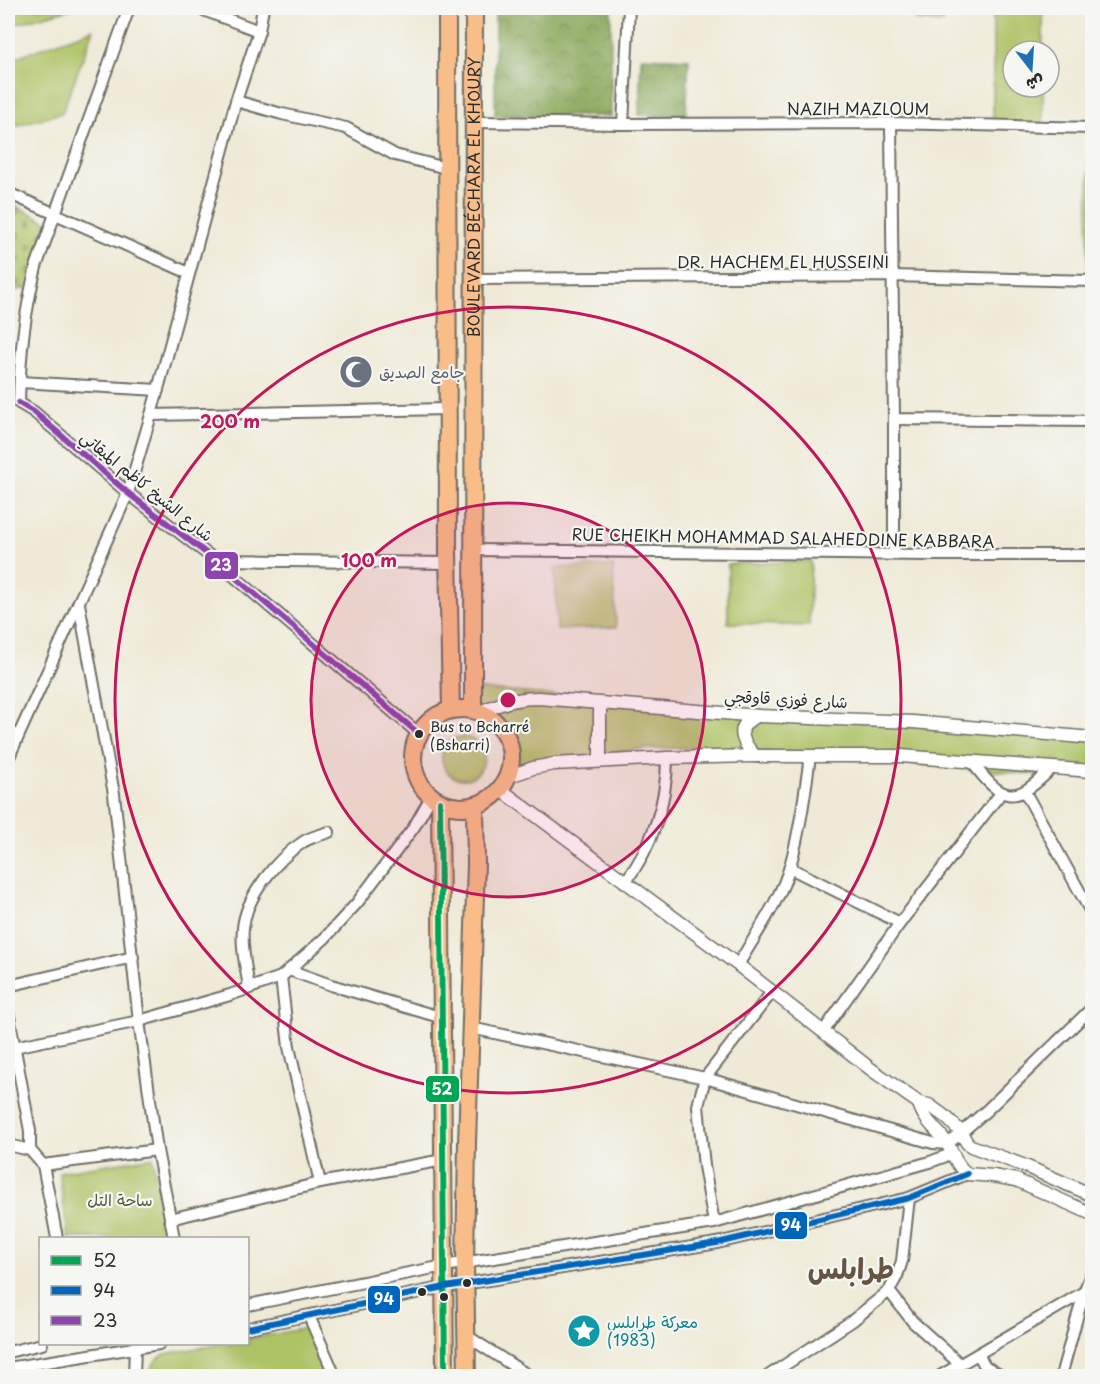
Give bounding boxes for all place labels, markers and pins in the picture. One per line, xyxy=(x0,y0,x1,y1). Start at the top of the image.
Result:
mosque icon: جامع الصديق xyxy=(338,354,374,390)
place label: جامع الصديق xyxy=(379,359,465,384)
centre of rings xyxy=(498,690,518,710)
place label: Bus to Bcharré (Bsharri) xyxy=(430,716,529,755)
marker: Bus to Bcharré (Bsharri) xyxy=(413,728,425,740)
unlabelled marker xyxy=(461,1277,473,1289)
unlabelled marker xyxy=(416,1286,428,1298)
unlabelled marker xyxy=(438,1291,450,1303)
place label: معركة طرابلس (1983) xyxy=(607,1309,698,1351)
place icon: معركة طرابلس (1983) xyxy=(566,1313,602,1349)

